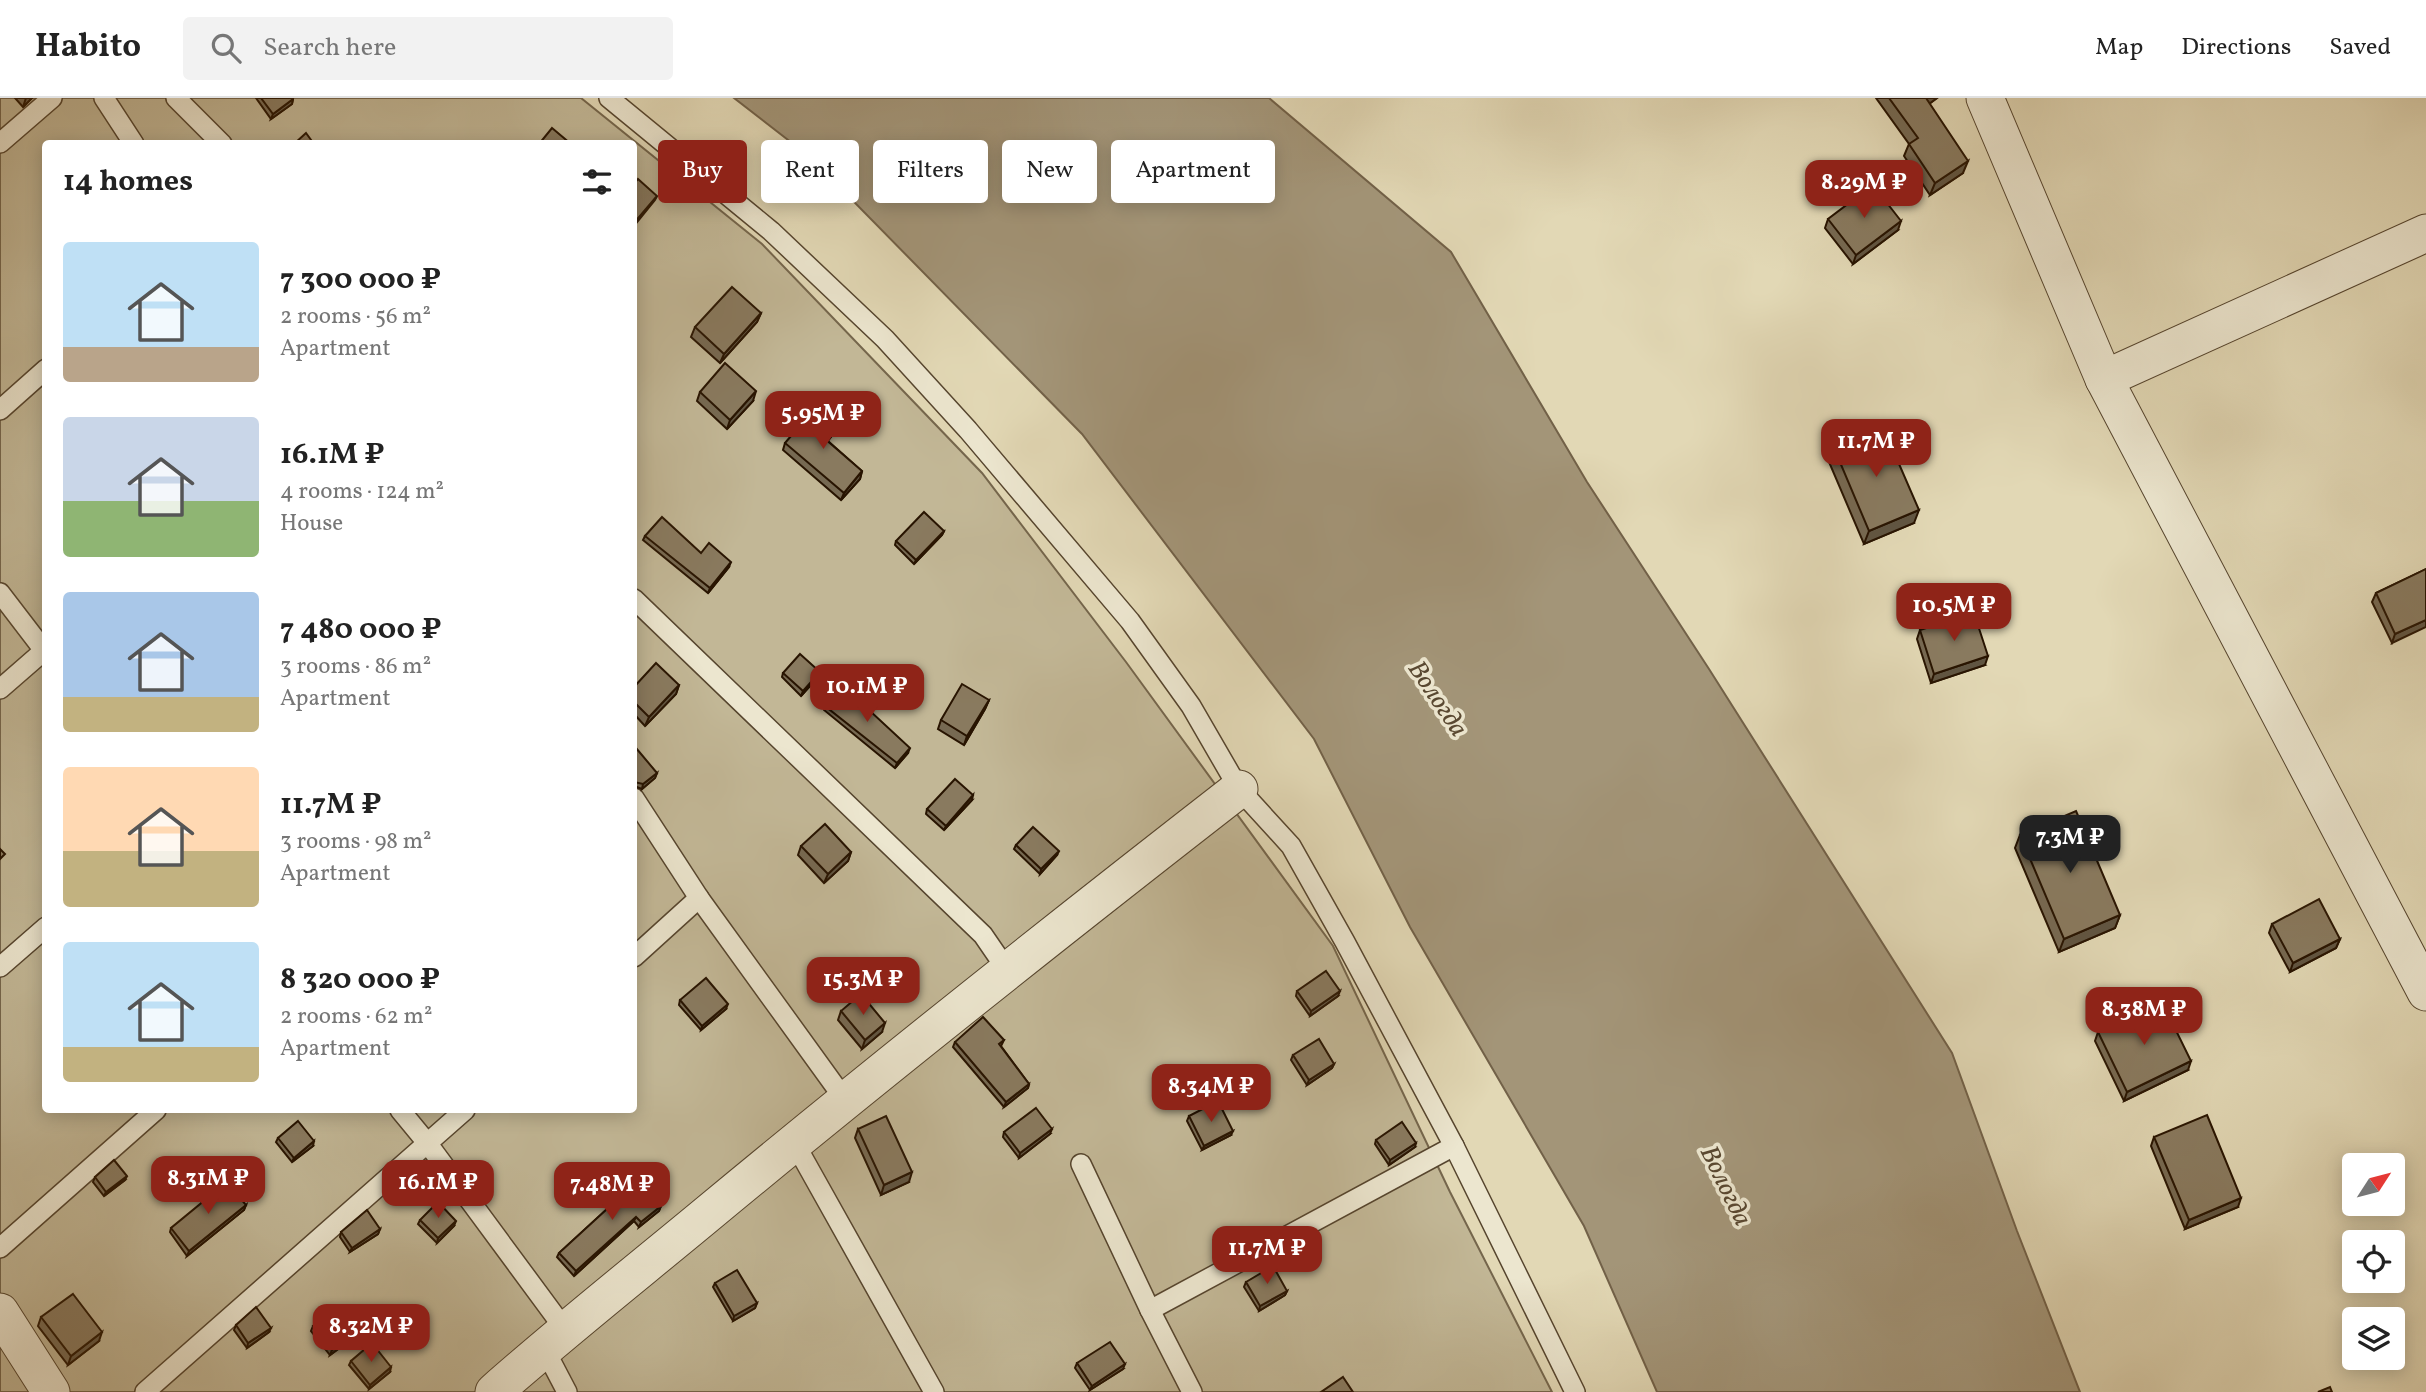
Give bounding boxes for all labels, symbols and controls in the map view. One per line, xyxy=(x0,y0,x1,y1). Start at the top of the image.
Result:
search box xyxy=(183,17,673,80)
text: Habito xyxy=(35,25,141,71)
icon: search xyxy=(207,29,245,67)
text: Search here xyxy=(263,30,396,66)
text: Map xyxy=(2095,31,2143,65)
text: Directions xyxy=(2181,31,2291,65)
text: Saved xyxy=(2329,31,2391,65)
chip: Buy xyxy=(658,140,747,203)
chip: Rent xyxy=(761,140,859,203)
chip: Filters xyxy=(873,140,988,203)
chip: New xyxy=(1002,140,1097,203)
chip: Apartment xyxy=(1111,140,1275,203)
pin: 8.29M ₽ xyxy=(1799,160,1929,220)
text: 14 homes xyxy=(63,161,193,203)
icon: filters xyxy=(578,163,616,201)
text: 8.29M ₽ xyxy=(1821,167,1907,199)
text: 7 300 000 ₽ xyxy=(280,259,441,301)
icon: home xyxy=(119,270,203,354)
text: 2 rooms · 56 m² xyxy=(280,301,431,333)
text: Apartment xyxy=(280,333,391,365)
pin: 5.95M ₽ xyxy=(758,392,888,451)
text: 5.95M ₽ xyxy=(781,398,865,430)
pin: 11.7M ₽ xyxy=(1811,420,1941,479)
text: 11.7M ₽ xyxy=(1837,426,1915,458)
text: 16.1M ₽ xyxy=(280,434,385,476)
icon: home xyxy=(119,445,203,529)
text: 4 rooms · 124 m² xyxy=(280,476,444,508)
text: House xyxy=(280,508,343,540)
pin: 10.5M ₽ xyxy=(1889,584,2019,643)
text: 10.5M ₽ xyxy=(1912,590,1996,622)
text: 7 480 000 ₽ xyxy=(280,609,442,651)
icon: home xyxy=(119,620,203,704)
text: 3 rooms · 86 m² xyxy=(280,651,431,683)
water label: Вологда xyxy=(1398,654,1476,744)
pin: 10.1M ₽ xyxy=(802,664,932,724)
text: 10.1M ₽ xyxy=(826,671,908,703)
text: Apartment xyxy=(280,683,391,715)
text: 11.7M ₽ xyxy=(280,784,382,826)
icon: home xyxy=(119,795,203,879)
pin: 7.3M ₽ xyxy=(2013,816,2127,875)
text: 7.3M ₽ xyxy=(2035,822,2105,854)
text: 3 rooms · 98 m² xyxy=(280,826,432,858)
text: Apartment xyxy=(280,858,391,890)
pin: 15.3M ₽ xyxy=(798,958,928,1017)
text: 8 320 000 ₽ xyxy=(280,959,440,1001)
text: 15.3M ₽ xyxy=(823,964,903,996)
icon: home xyxy=(119,970,203,1054)
pin: 8.38M ₽ xyxy=(2079,988,2209,1047)
text: 8.38M ₽ xyxy=(2101,994,2187,1026)
text: 2 rooms · 62 m² xyxy=(280,1001,432,1033)
text: Apartment xyxy=(280,1033,391,1065)
pin: 8.34M ₽ xyxy=(1146,1065,1276,1124)
text: 8.34M ₽ xyxy=(1168,1071,1254,1103)
water label: Вологда xyxy=(1690,1140,1760,1232)
north arrow xyxy=(2342,1153,2404,1216)
map controls xyxy=(2342,1153,2405,1370)
pin: 8.31M ₽ xyxy=(143,1156,273,1216)
pin: 16.1M ₽ xyxy=(373,1160,503,1220)
pin: 7.48M ₽ xyxy=(547,1162,677,1222)
text: 8.31M ₽ xyxy=(167,1163,249,1195)
text: 16.1M ₽ xyxy=(398,1167,478,1199)
text: 7.48M ₽ xyxy=(570,1169,654,1201)
pin: 11.7M ₽ xyxy=(1202,1226,1332,1286)
button: locate xyxy=(2342,1230,2405,1293)
text: 11.7M ₽ xyxy=(1228,1233,1306,1265)
pin: 8.32M ₽ xyxy=(306,1304,436,1364)
button: layers xyxy=(2342,1307,2405,1370)
text: 8.32M ₽ xyxy=(329,1311,413,1343)

